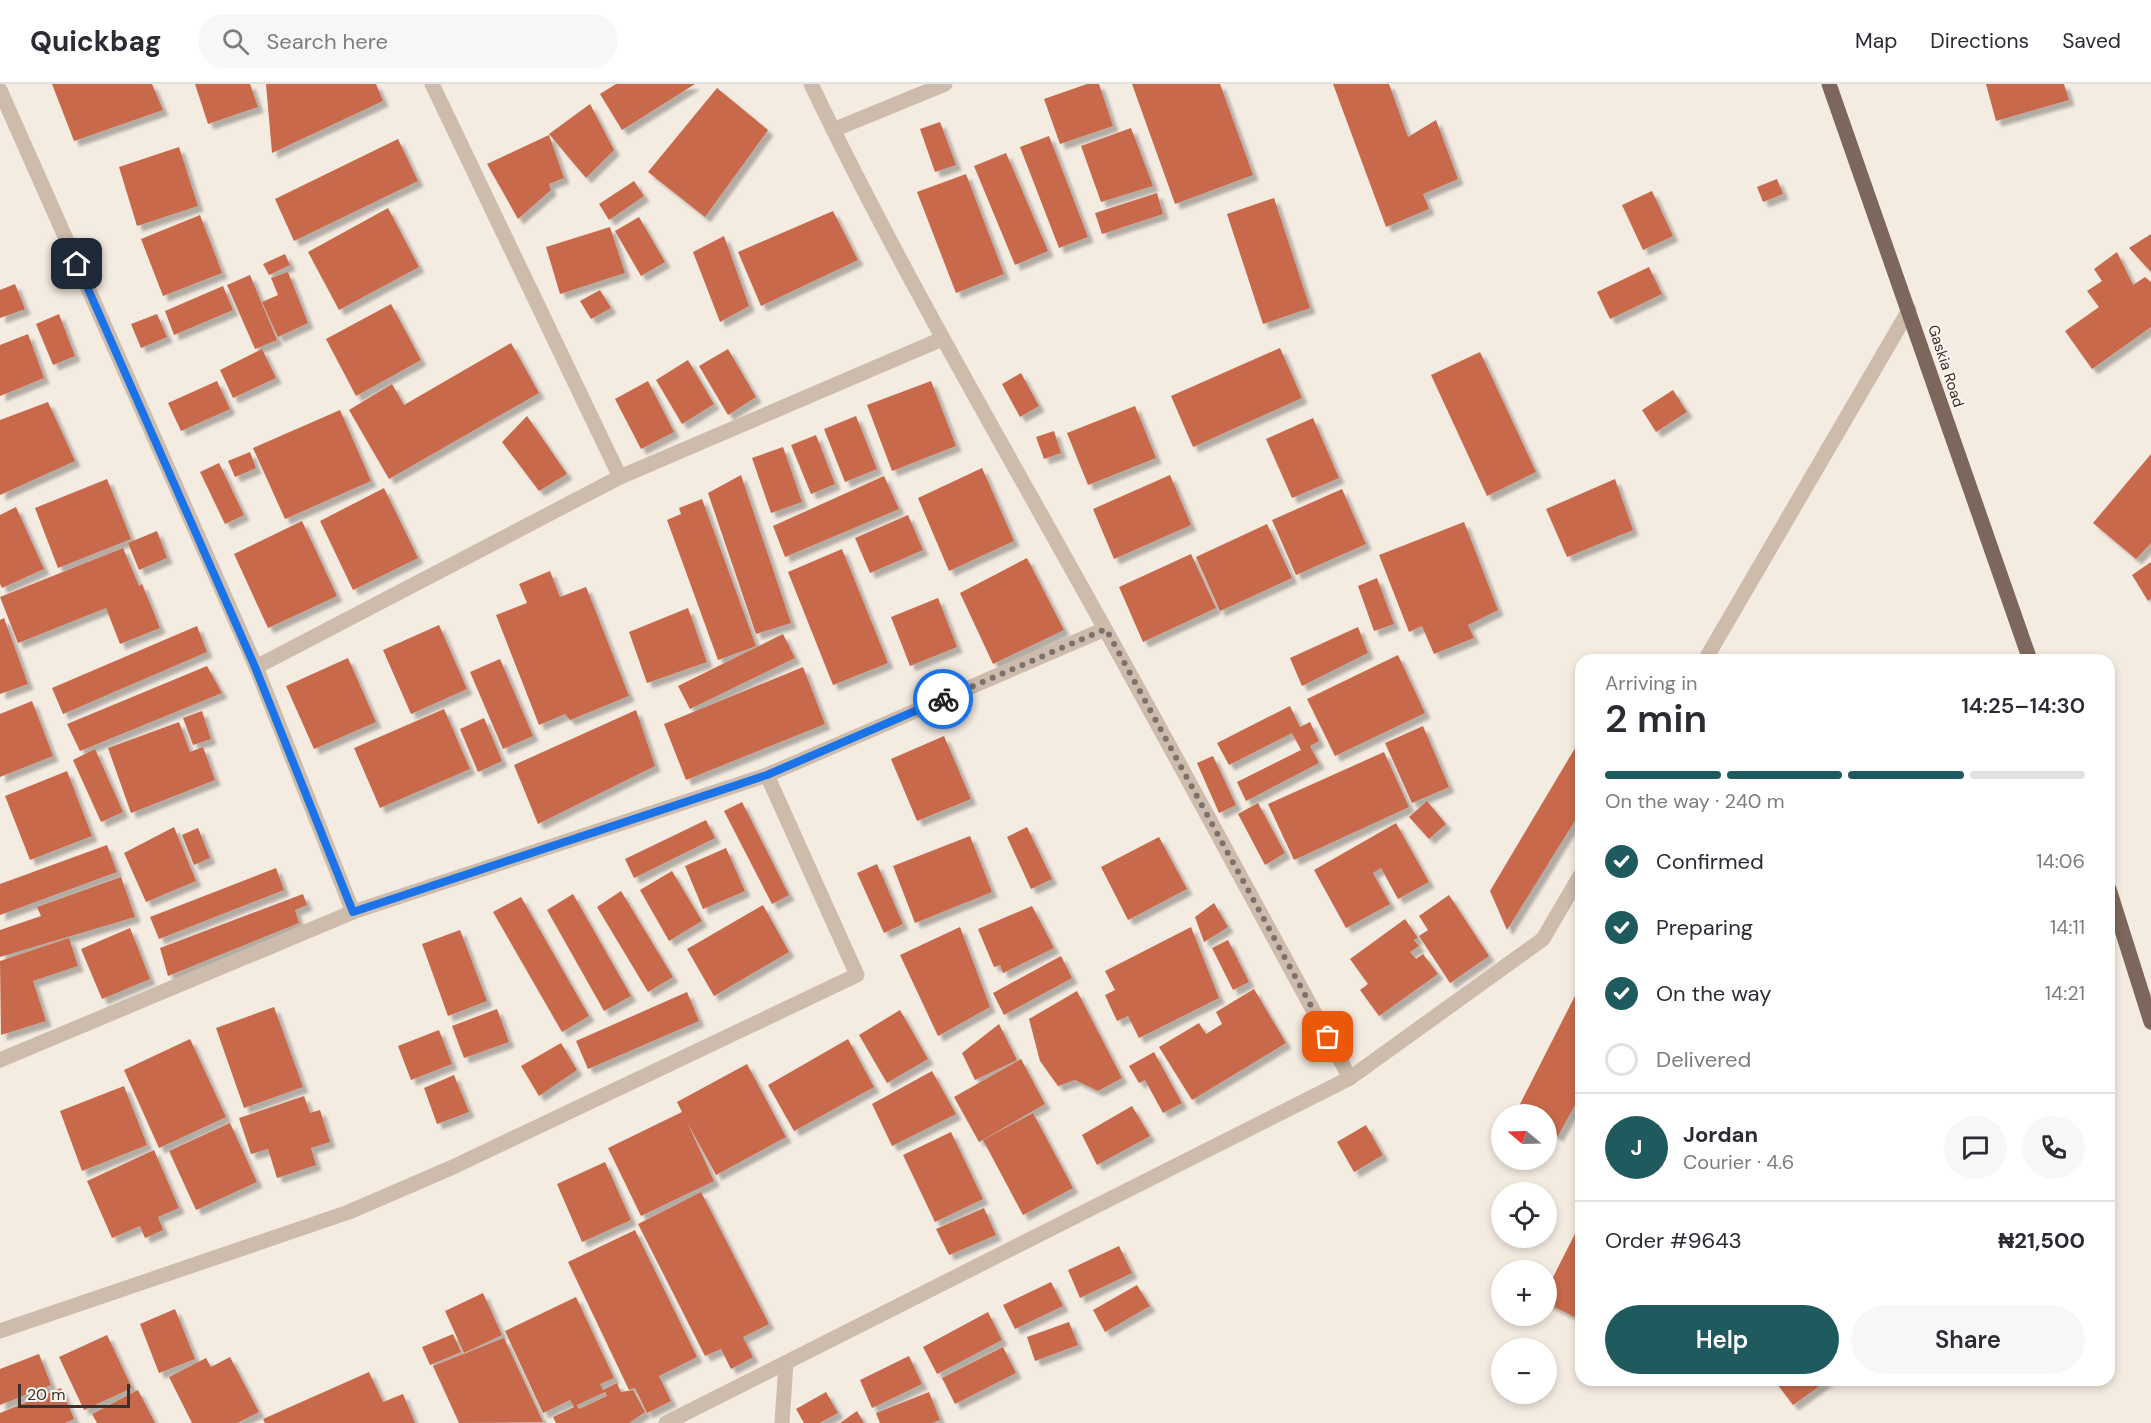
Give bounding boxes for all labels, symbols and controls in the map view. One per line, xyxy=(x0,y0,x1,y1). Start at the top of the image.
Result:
search box xyxy=(198,14,618,68)
text: Quickbag xyxy=(30,23,162,60)
icon: search xyxy=(219,25,252,58)
text: Search here xyxy=(267,27,388,56)
text: Map xyxy=(1855,27,1897,55)
text: Directions xyxy=(1930,27,2029,55)
text: Saved xyxy=(2062,27,2121,55)
pin xyxy=(51,238,102,289)
icon: home xyxy=(60,247,93,280)
street label: Gaskia Road xyxy=(1923,322,1969,410)
courier xyxy=(913,669,973,729)
text: Arriving in xyxy=(1605,670,1697,696)
icon: bike xyxy=(927,683,960,716)
text: 14:25–14:30 xyxy=(1961,691,2085,720)
text: 2 min xyxy=(1605,693,1707,744)
text: On the way · 240 m xyxy=(1605,788,1785,814)
icon: check xyxy=(1605,845,1638,878)
text: Confirmed xyxy=(1656,847,1764,876)
text: 14:06 xyxy=(2036,848,2085,874)
icon: check xyxy=(1605,911,1638,944)
text: Preparing xyxy=(1656,913,1753,942)
text: 14:11 xyxy=(2050,914,2085,940)
icon: check xyxy=(1605,977,1638,1010)
text: On the way xyxy=(1656,979,1771,1008)
text: 14:21 xyxy=(2045,980,2085,1006)
pin xyxy=(1302,1011,1353,1062)
icon: bag xyxy=(1311,1020,1344,1053)
text: Delivered xyxy=(1656,1045,1751,1074)
north arrow xyxy=(1491,1104,1557,1170)
map controls xyxy=(1491,1104,1557,1404)
button: chat xyxy=(1944,1116,2007,1179)
button: phone xyxy=(2022,1116,2085,1179)
text: Jordan xyxy=(1683,1120,1758,1149)
text: J xyxy=(1631,1133,1642,1162)
text: Courier · 4.6 xyxy=(1683,1149,1794,1175)
button: locate xyxy=(1491,1182,1557,1248)
text: Order #9643 xyxy=(1605,1226,1742,1255)
text: ₦21,500 xyxy=(1998,1226,2085,1255)
button: + xyxy=(1491,1260,1557,1326)
button: Help xyxy=(1605,1305,1839,1374)
button: Share xyxy=(1851,1305,2085,1374)
button: − xyxy=(1491,1338,1557,1404)
scale bar xyxy=(18,1381,130,1408)
text: 20 m xyxy=(27,1384,66,1405)

